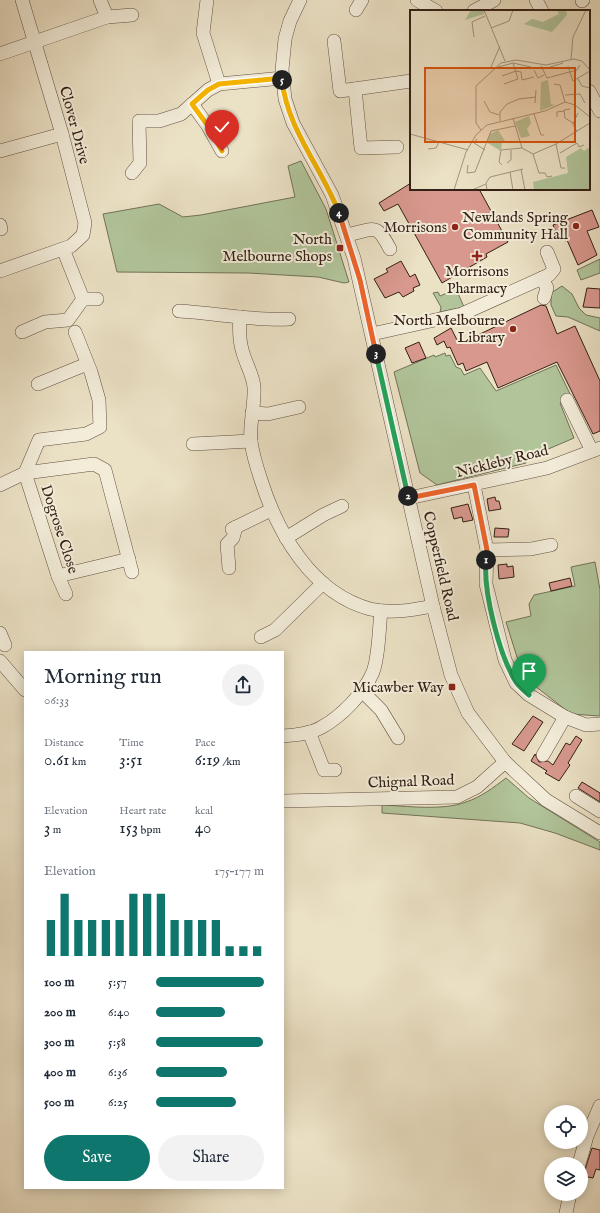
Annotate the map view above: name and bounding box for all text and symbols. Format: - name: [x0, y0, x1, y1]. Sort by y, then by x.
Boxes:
- inset map: [410, 10, 590, 190]
- pin: 5: [272, 70, 292, 90]
- text: 5: [280, 73, 284, 87]
- street label: Clover Drive: [55, 84, 94, 166]
- pin: [205, 110, 239, 151]
- icon: check: [211, 116, 233, 138]
- pin: 4: [329, 203, 349, 223]
- text: 4: [336, 206, 342, 220]
- place label: Newlands Spring Community Hall: [462, 208, 569, 244]
- place label: Morrisons: [383, 218, 447, 237]
- marker: Newlands Spring Community Hall: [571, 221, 581, 231]
- marker: Morrisons: [450, 222, 460, 232]
- place label: North Melbourne Shops: [222, 230, 332, 266]
- marker: North Melbourne Shops: [335, 243, 345, 253]
- marker: Morrisons Pharmacy: [472, 251, 482, 261]
- place label: Morrisons Pharmacy: [445, 262, 509, 298]
- place label: North Melbourne Library: [393, 311, 506, 347]
- marker: North Melbourne Library: [508, 324, 518, 334]
- pin: 3: [366, 344, 386, 364]
- text: 3: [374, 347, 378, 361]
- street label: Nickleby Road: [454, 441, 551, 482]
- street label: Dogrose Close: [36, 482, 83, 576]
- pin: 2: [398, 486, 418, 506]
- text: 2: [405, 489, 411, 503]
- street label: Copperfield Road: [419, 509, 463, 624]
- pin: 1: [476, 550, 496, 570]
- text: 1: [484, 553, 488, 567]
- pin: [512, 654, 546, 695]
- icon: arrive: [518, 660, 540, 682]
- text: Morning run: [44, 663, 162, 691]
- button: share: [222, 664, 264, 706]
- place label: Micawber Way: [353, 678, 445, 697]
- marker: Micawber Way: [447, 682, 457, 692]
- text: 06:33: [44, 692, 69, 709]
- text: Distance: [44, 736, 84, 750]
- text: Time: [119, 736, 144, 750]
- text: Pace: [195, 736, 215, 750]
- text: 0.61: [44, 750, 69, 771]
- text: 3:51: [119, 750, 143, 771]
- text: 6:19: [195, 750, 220, 771]
- text: km: [69, 755, 86, 769]
- text: /km: [220, 755, 241, 769]
- street label: Chignal Road: [367, 770, 456, 793]
- text: Elevation: [44, 804, 88, 818]
- text: Heart rate: [119, 804, 166, 818]
- text: kcal: [195, 804, 213, 818]
- text: 3: [44, 818, 50, 839]
- text: 153: [119, 818, 138, 839]
- text: 40: [195, 818, 211, 839]
- text: m: [50, 823, 61, 837]
- text: bpm: [138, 823, 161, 837]
- text: Elevation: [44, 863, 96, 880]
- text: 175–177 m: [214, 863, 264, 880]
- text: 100 m: [44, 974, 74, 991]
- text: 5:57: [108, 974, 127, 991]
- text: 200 m: [44, 1004, 76, 1021]
- text: 6:40: [108, 1004, 130, 1021]
- text: 300 m: [44, 1034, 75, 1051]
- text: 5:58: [108, 1034, 126, 1051]
- text: 400 m: [44, 1064, 76, 1081]
- text: 6:36: [108, 1064, 127, 1081]
- text: 500 m: [44, 1094, 74, 1111]
- text: 6:25: [108, 1094, 128, 1111]
- map controls: [544, 1105, 588, 1201]
- button: locate: [544, 1105, 588, 1149]
- button: Save: [44, 1135, 150, 1181]
- button: Share: [158, 1135, 264, 1181]
- button: layers: [544, 1157, 588, 1201]

